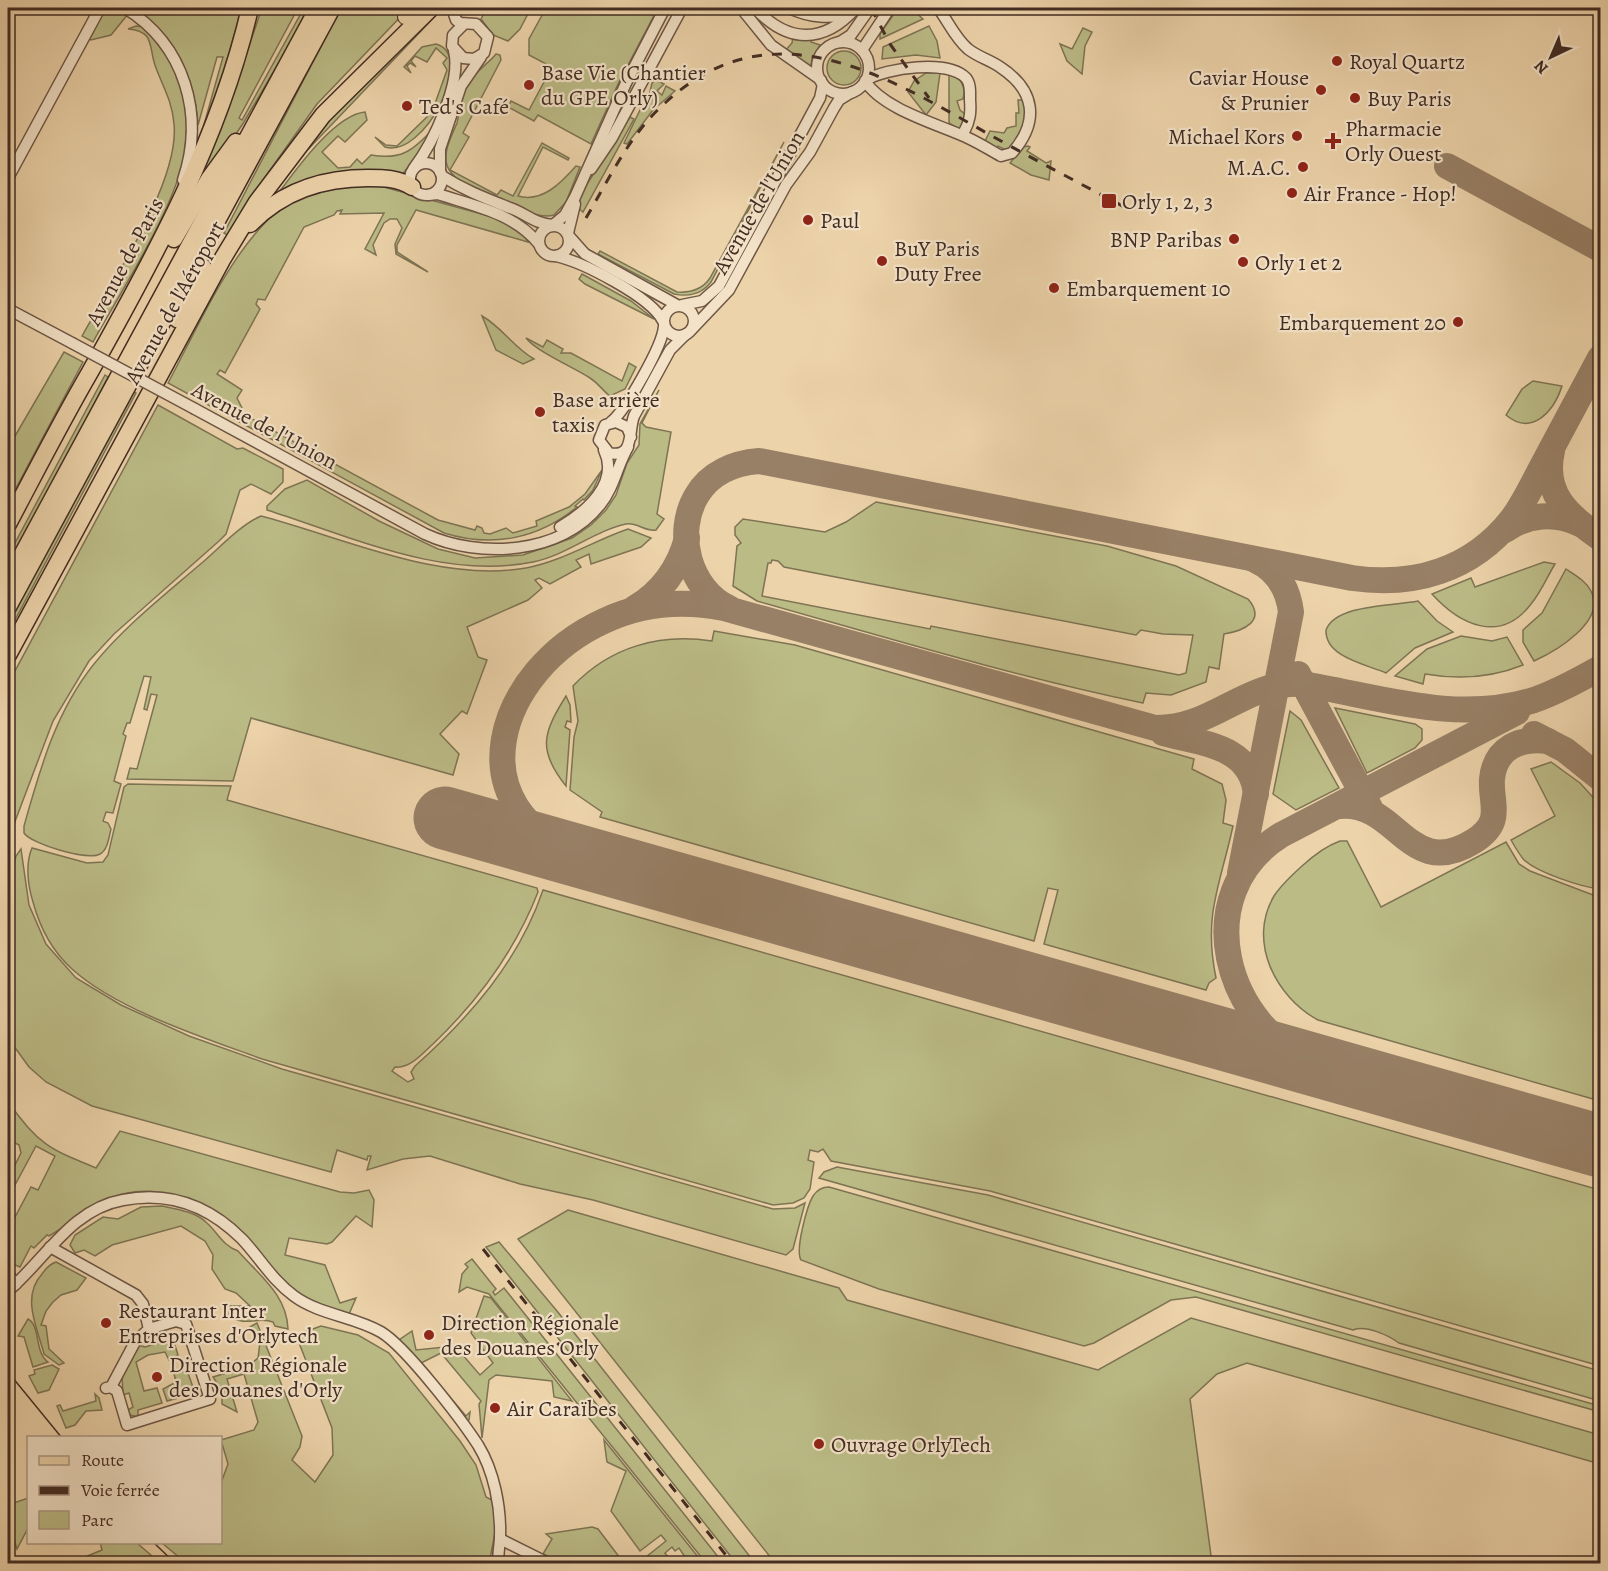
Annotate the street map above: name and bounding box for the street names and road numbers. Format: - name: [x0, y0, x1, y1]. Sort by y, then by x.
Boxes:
- street label: Avenue de l'Union: [705, 125, 812, 281]
- street label: Avenue de Paris: [78, 192, 171, 332]
- street label: Avenue de l'Aéroport: [117, 215, 232, 391]
- street label: Avenue de l'Union: [186, 374, 343, 477]

